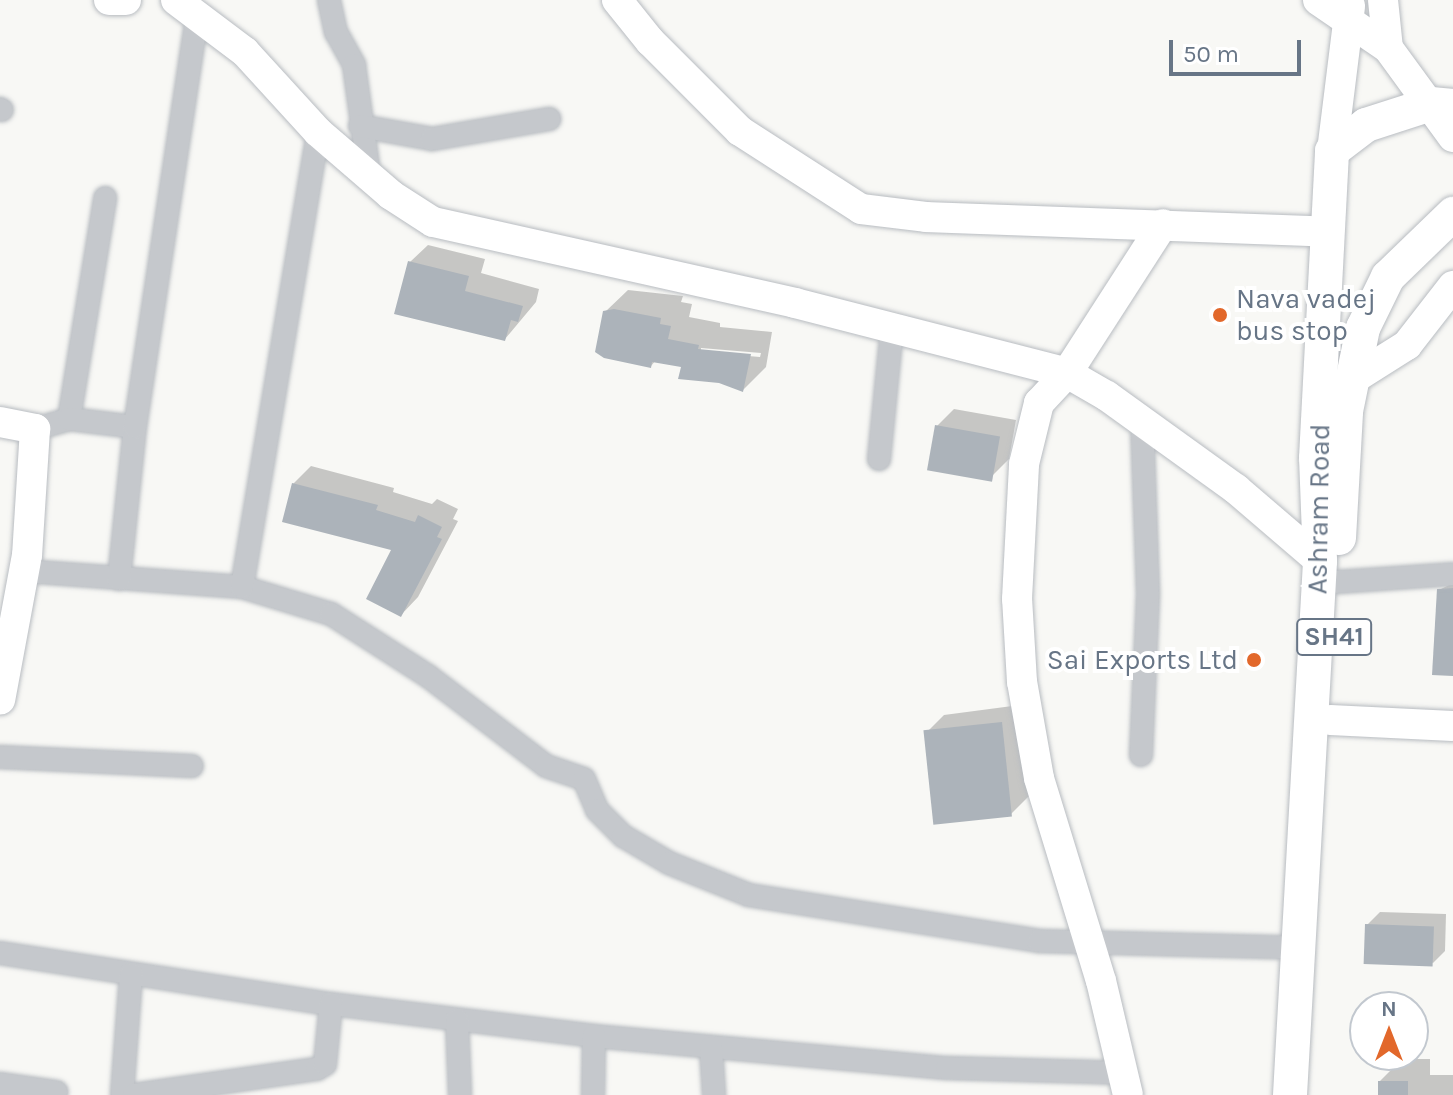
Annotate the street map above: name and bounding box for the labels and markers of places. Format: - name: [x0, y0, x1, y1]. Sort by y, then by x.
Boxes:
- place label: Nava vadej bus stop: [1236, 282, 1376, 348]
- marker: Nava vadej bus stop: [1211, 306, 1229, 324]
- place label: Sai Exports Ltd: [1047, 643, 1238, 677]
- marker: Sai Exports Ltd: [1245, 651, 1263, 669]

